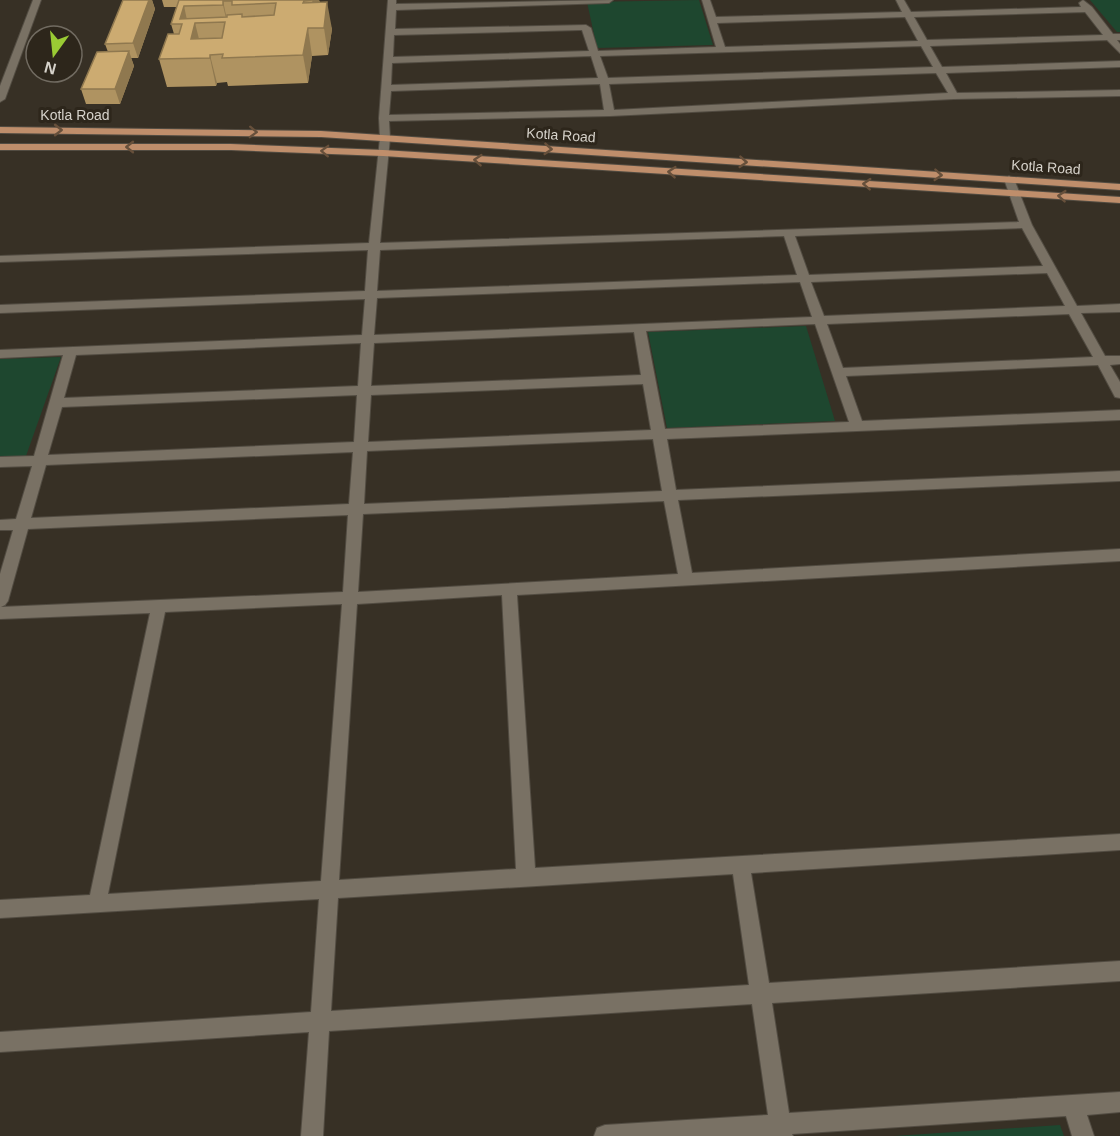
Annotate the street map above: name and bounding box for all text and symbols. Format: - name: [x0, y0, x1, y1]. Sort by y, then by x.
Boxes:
- north arrow: [24, 24, 84, 84]
- text: N: [42, 58, 58, 78]
- street label: Kotla Road: [40, 107, 110, 123]
- one-way arrow: [54, 124, 63, 136]
- one-way arrow: [249, 125, 258, 138]
- street label: Kotla Road: [526, 125, 596, 145]
- one-way arrow: [126, 141, 135, 153]
- one-way arrow: [544, 142, 553, 155]
- one-way arrow: [320, 145, 329, 158]
- one-way arrow: [473, 153, 482, 166]
- one-way arrow: [738, 155, 748, 168]
- street label: Kotla Road: [1011, 157, 1081, 177]
- one-way arrow: [668, 166, 677, 179]
- one-way arrow: [933, 168, 942, 181]
- one-way arrow: [862, 178, 872, 191]
- one-way arrow: [1057, 190, 1066, 203]

